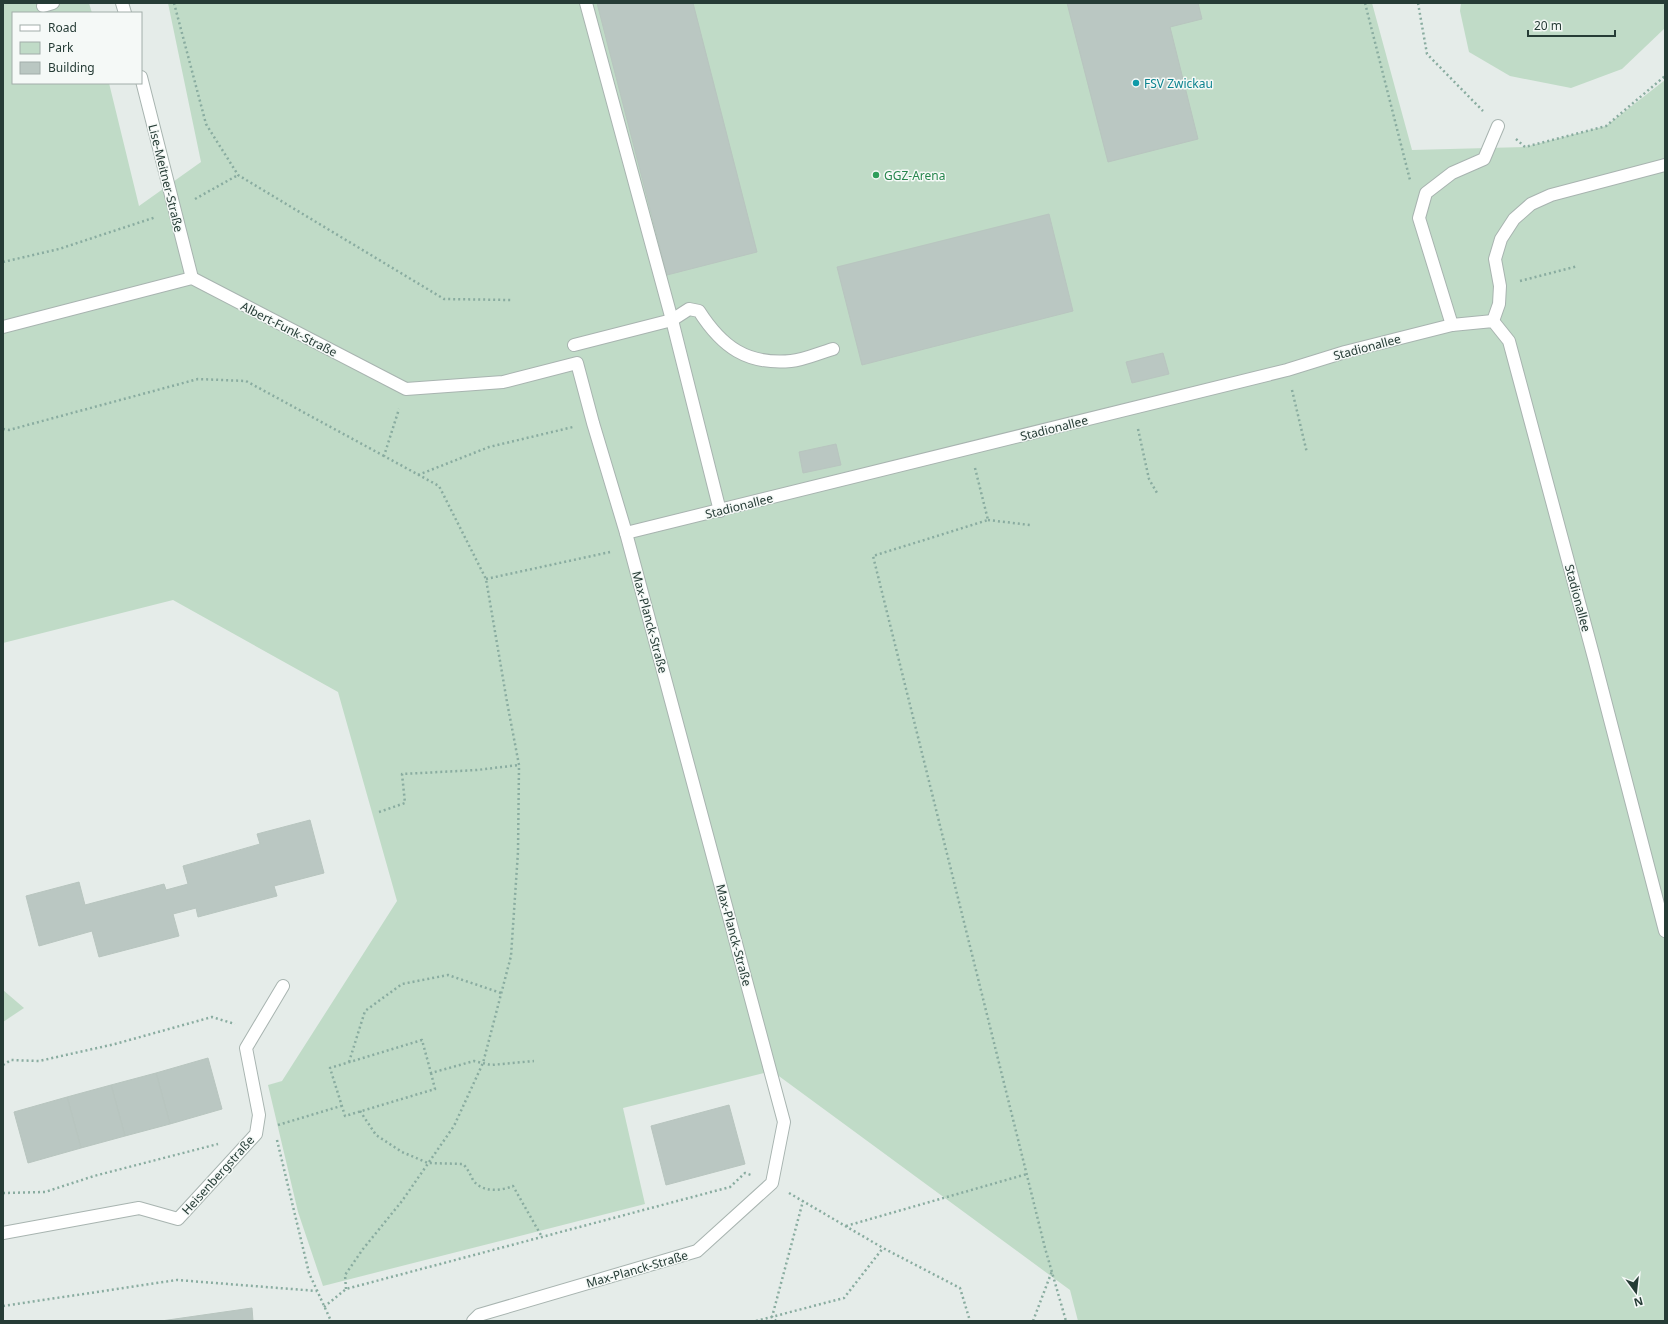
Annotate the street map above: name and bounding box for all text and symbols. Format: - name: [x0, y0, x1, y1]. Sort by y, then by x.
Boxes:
- legend: [12, 12, 142, 84]
- scale bar: [1528, 12, 1615, 38]
- text: 20 m: [1534, 17, 1562, 34]
- text: Road: [48, 19, 77, 36]
- text: Park: [48, 39, 74, 56]
- text: Building: [48, 59, 95, 76]
- place label: FSV Zwickau: [1144, 75, 1213, 92]
- marker: FSV Zwickau: [1131, 78, 1141, 88]
- street label: Lise-Meitner-Straße: [144, 122, 188, 234]
- place label: GGZ-Arena: [884, 167, 946, 184]
- marker: GGZ-Arena: [871, 170, 881, 180]
- street label: Albert-Funk-Straße: [238, 297, 340, 361]
- street label: Stadionallee: [1331, 330, 1403, 364]
- street label: Stadionallee: [1018, 411, 1090, 445]
- street label: Stadionallee: [703, 489, 775, 523]
- street label: Stadionallee: [1561, 562, 1595, 634]
- street label: Max-Planck-Straße: [628, 569, 672, 675]
- street label: Max-Planck-Straße: [712, 882, 756, 988]
- street label: Heisenbergstraße: [178, 1132, 258, 1218]
- street label: Max-Planck-Straße: [584, 1246, 690, 1292]
- north arrow: [1616, 1272, 1656, 1312]
- text: N: [1632, 1294, 1645, 1311]

